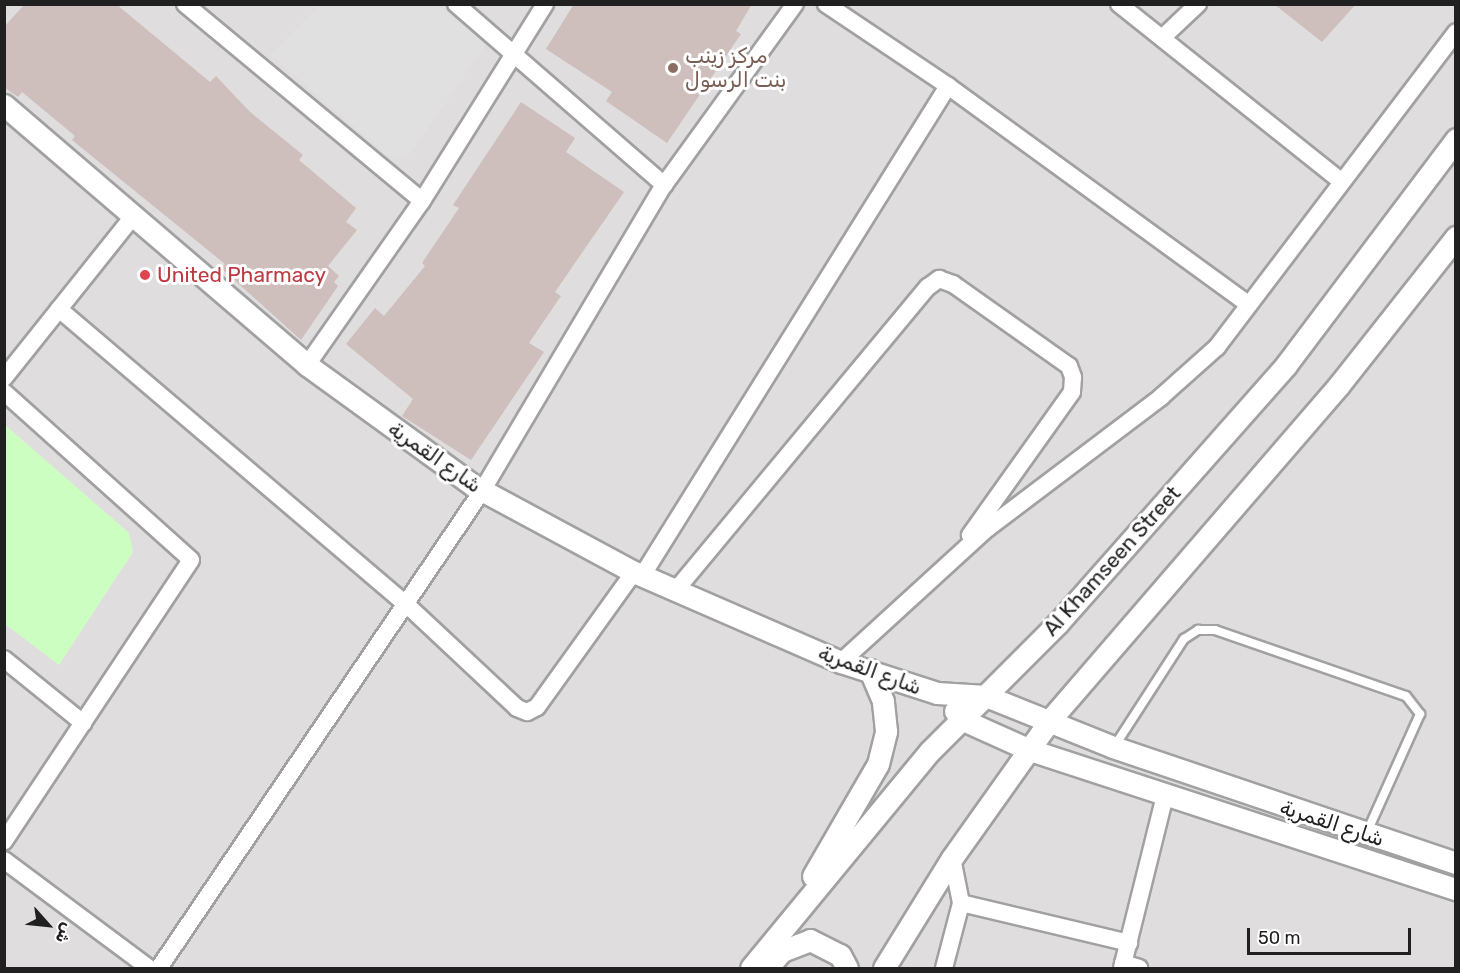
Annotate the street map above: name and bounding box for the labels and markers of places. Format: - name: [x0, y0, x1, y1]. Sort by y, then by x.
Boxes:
- place label: مركز زينب بنت الرسول: [685, 43, 786, 93]
- marker: مركز زينب بنت الرسول: [666, 61, 680, 75]
- place label: United Pharmacy: [157, 262, 326, 288]
- marker: United Pharmacy: [138, 268, 152, 282]

